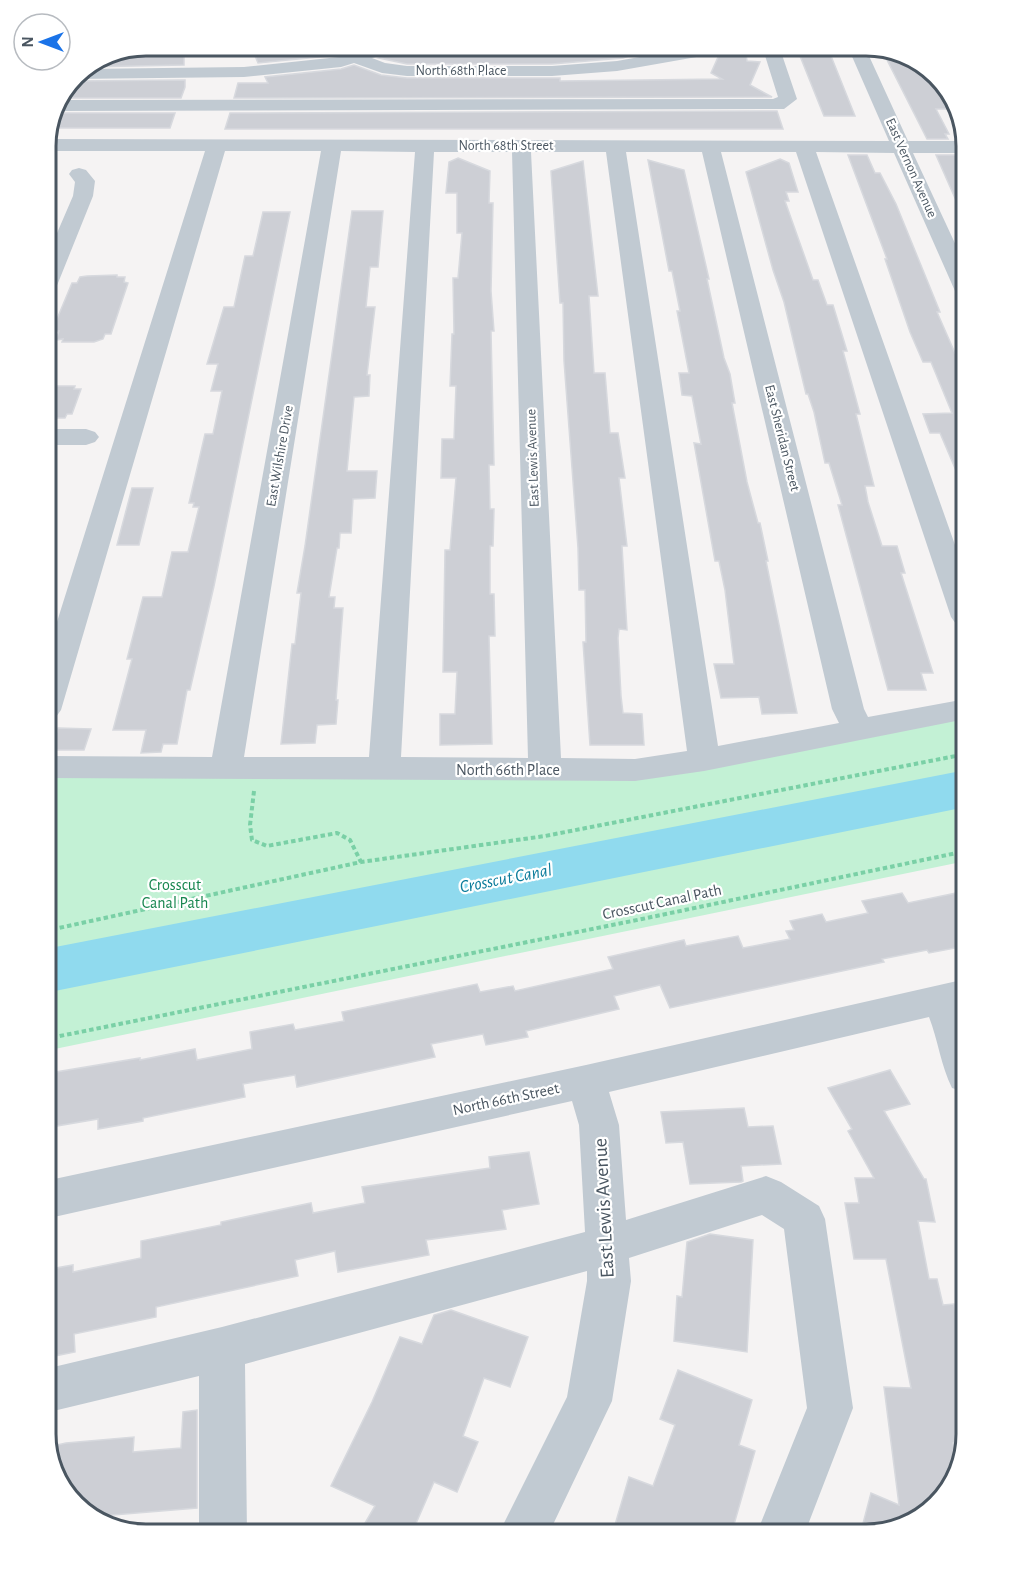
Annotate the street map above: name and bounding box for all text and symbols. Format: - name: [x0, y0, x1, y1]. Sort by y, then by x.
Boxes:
- north arrow: [12, 12, 72, 72]
- text: N: [20, 36, 36, 48]
- street label: North 68th Place: [416, 64, 506, 78]
- street label: East Vernon Avenue: [883, 116, 939, 220]
- street label: North 68th Street: [459, 139, 554, 153]
- street label: East Sheridan Street: [762, 383, 802, 493]
- street label: East Wilshire Drive: [264, 404, 296, 508]
- street label: East Lewis Avenue: [524, 409, 542, 507]
- street label: North 66th Place: [456, 762, 560, 778]
- water label: Crosscut Canal: [458, 861, 554, 897]
- park label: Crosscut Canal Path: [142, 877, 208, 911]
- street label: Crosscut Canal Path: [601, 882, 723, 922]
- street label: North 66th Street: [451, 1080, 561, 1118]
- street label: East Lewis Avenue: [590, 1138, 618, 1278]

